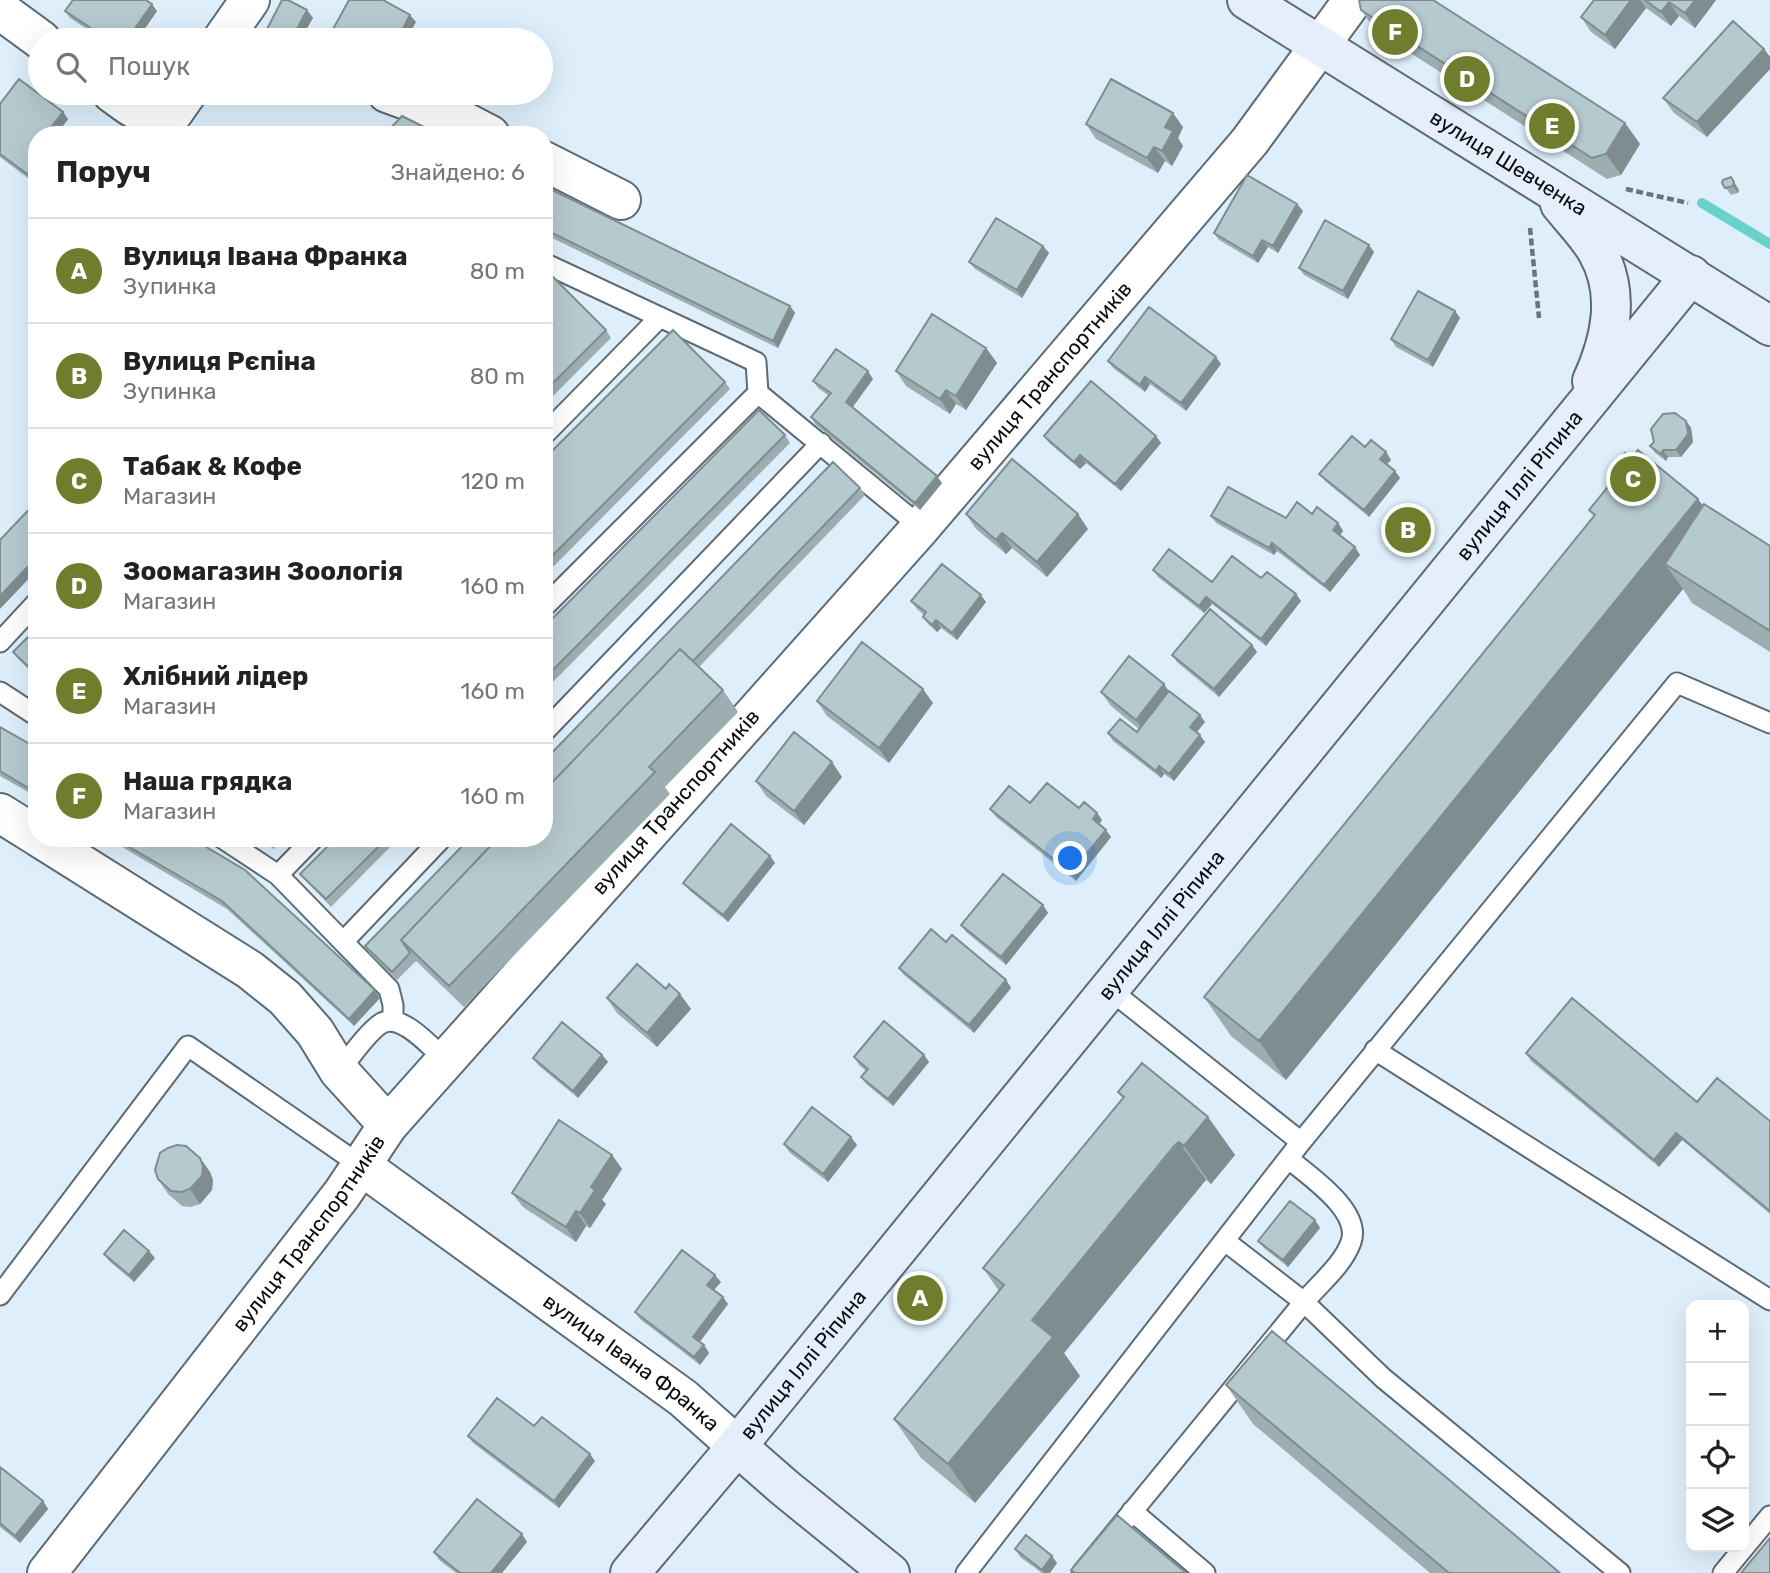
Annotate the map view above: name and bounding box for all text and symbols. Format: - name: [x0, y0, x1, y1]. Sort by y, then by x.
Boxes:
- pin: F: [1372, 6, 1418, 58]
- search box: [28, 28, 553, 105]
- icon: search: [52, 48, 90, 86]
- text: Пошук: [108, 51, 190, 82]
- pin: D: [1444, 53, 1490, 105]
- pin: E: [1529, 100, 1575, 152]
- street label: вулиця Шевченка: [1426, 104, 1592, 221]
- text: Поруч: [56, 154, 151, 190]
- text: Знайдено: 6: [391, 158, 525, 186]
- text: Вулиця Івана Франка: [123, 241, 408, 272]
- text: A: [71, 257, 87, 285]
- text: 80 m: [470, 257, 525, 285]
- text: Зупинка: [123, 272, 217, 300]
- street label: вулиця Транспортників: [962, 276, 1137, 475]
- text: Вулиця Рєпіна: [123, 346, 316, 377]
- text: B: [71, 362, 87, 390]
- text: 80 m: [470, 362, 525, 390]
- text: Зупинка: [123, 377, 217, 405]
- street label: вулиця Іллі Ріпина: [1451, 405, 1588, 565]
- text: Табак & Кофе: [123, 451, 302, 482]
- pin: C: [1610, 453, 1656, 505]
- text: C: [71, 467, 87, 495]
- text: 120 m: [461, 467, 525, 495]
- text: Магазин: [123, 482, 216, 510]
- pin: B: [1385, 504, 1431, 556]
- text: Зоомагазин Зоологія: [123, 556, 403, 587]
- text: D: [71, 572, 87, 600]
- text: 160 m: [461, 572, 525, 600]
- text: Магазин: [123, 587, 216, 615]
- text: Хлібний лідер: [123, 661, 308, 692]
- text: E: [72, 677, 86, 705]
- text: 160 m: [461, 677, 525, 705]
- text: Магазин: [123, 692, 216, 720]
- street label: вулиця Транспортників: [587, 704, 765, 899]
- text: Наша грядка: [123, 766, 292, 797]
- text: F: [72, 782, 86, 810]
- text: 160 m: [461, 782, 525, 810]
- text: Магазин: [123, 797, 216, 825]
- your location: [1053, 841, 1087, 875]
- street label: вулиця Іллі Ріпина: [1093, 845, 1229, 1005]
- street label: вулиця Транспортників: [227, 1130, 390, 1336]
- pin: A: [897, 1272, 943, 1324]
- street label: вулиця Іллі Ріпина: [735, 1284, 871, 1444]
- street label: вулиця Івана Франка: [539, 1288, 725, 1436]
- map controls: [1686, 1300, 1749, 1552]
- button: +: [1686, 1300, 1749, 1363]
- button: −: [1686, 1363, 1749, 1426]
- button: locate: [1686, 1426, 1749, 1489]
- button: layers: [1686, 1489, 1749, 1552]

